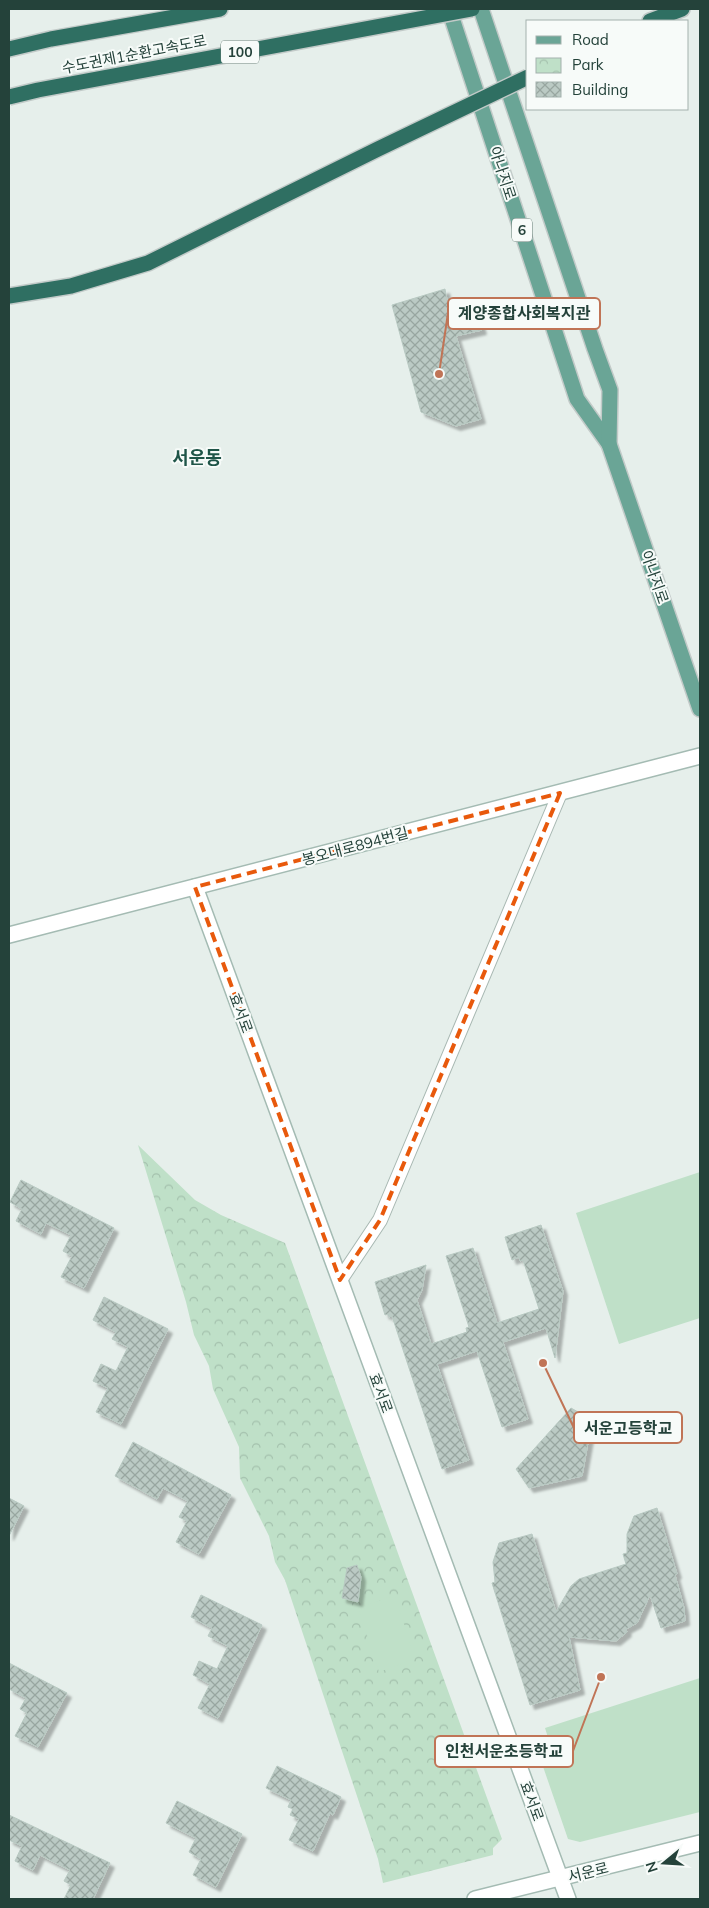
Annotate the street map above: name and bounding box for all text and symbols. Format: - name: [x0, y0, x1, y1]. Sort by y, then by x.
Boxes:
- legend: [526, 20, 689, 110]
- text: Road: [572, 30, 609, 49]
- street label: 수도권제1순환고속도로: [60, 31, 208, 77]
- road number: 100: [221, 41, 259, 64]
- text: Park: [572, 55, 604, 74]
- text: Building: [572, 80, 628, 99]
- street label: 아나지로: [485, 144, 521, 202]
- road number: 6: [512, 218, 532, 242]
- callout: 계양종합사회복지관: [448, 298, 600, 329]
- text: 계양종합사회복지관: [458, 303, 591, 323]
- district label: 서운동: [172, 446, 222, 469]
- street label: 아나지로: [637, 548, 673, 606]
- street label: 봉오대로894번길: [300, 823, 410, 869]
- street label: 효서로: [225, 990, 257, 1036]
- street label: 효서로: [365, 1370, 397, 1416]
- callout: 서운고등학교: [574, 1412, 682, 1443]
- text: 서운고등학교: [584, 1418, 672, 1438]
- callout: 인천서운초등학교: [435, 1736, 573, 1767]
- text: 인천서운초등학교: [445, 1741, 563, 1761]
- street label: 효서로: [516, 1778, 548, 1824]
- north arrow: [639, 1838, 689, 1888]
- street label: 서운로: [566, 1858, 610, 1886]
- text: N: [641, 1859, 662, 1875]

